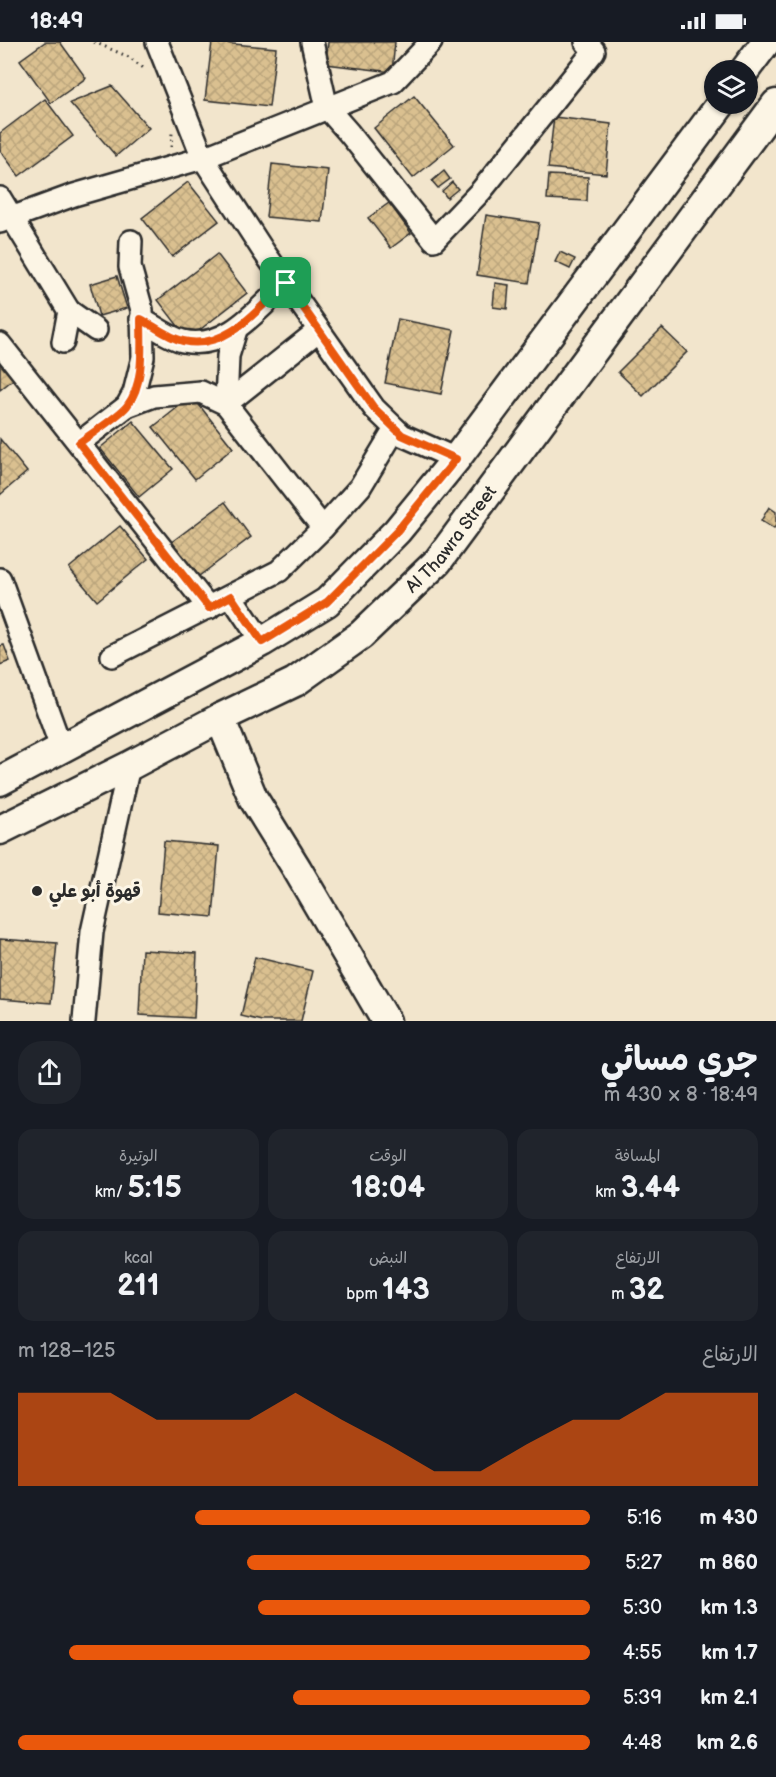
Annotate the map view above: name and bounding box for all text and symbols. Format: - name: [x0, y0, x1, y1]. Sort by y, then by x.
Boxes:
- text: 18:49: [30, 8, 84, 35]
- map controls: [704, 60, 758, 114]
- button: layers: [704, 60, 758, 114]
- pin: [260, 257, 311, 308]
- icon: arrive: [269, 266, 302, 299]
- street label: Al Thawra Street: [401, 481, 501, 597]
- place label: قهوة أبو علي: [49, 880, 141, 907]
- marker: قهوة أبو علي: [30, 884, 44, 898]
- text: جري مسائي: [601, 1040, 758, 1080]
- button: share: [18, 1041, 81, 1104]
- text: 18:49 · 8 × 430 m: [604, 1083, 758, 1107]
- text: الوتيرة: [119, 1147, 158, 1166]
- text: الوقت: [369, 1147, 407, 1166]
- text: المسافة: [615, 1147, 660, 1166]
- text: 5:15: [127, 1170, 182, 1206]
- text: 18:04: [351, 1170, 425, 1206]
- text: 3.44: [621, 1170, 680, 1206]
- text: /km: [95, 1183, 127, 1202]
- text: km: [595, 1183, 621, 1202]
- text: kcal: [124, 1249, 153, 1268]
- text: النبض: [369, 1249, 407, 1268]
- text: الارتفاع: [615, 1249, 660, 1268]
- text: 211: [117, 1268, 160, 1304]
- text: 143: [382, 1272, 430, 1308]
- text: 32: [629, 1272, 664, 1308]
- text: bpm: [346, 1285, 382, 1304]
- text: m: [611, 1285, 629, 1304]
- text: 125–128 m: [18, 1339, 115, 1363]
- text: الارتفاع: [702, 1343, 758, 1367]
- text: 5:16: [627, 1506, 662, 1530]
- text: 430 m: [700, 1506, 758, 1530]
- text: 5:27: [625, 1551, 662, 1575]
- text: 860 m: [699, 1551, 758, 1575]
- text: 5:30: [622, 1596, 662, 1620]
- text: 1.3 km: [701, 1596, 758, 1620]
- text: 4:55: [623, 1641, 662, 1665]
- text: 1.7 km: [701, 1641, 758, 1665]
- text: 5:39: [623, 1686, 662, 1710]
- text: 2.1 km: [700, 1686, 758, 1710]
- text: 4:48: [622, 1731, 662, 1755]
- text: 2.6 km: [697, 1731, 758, 1755]

